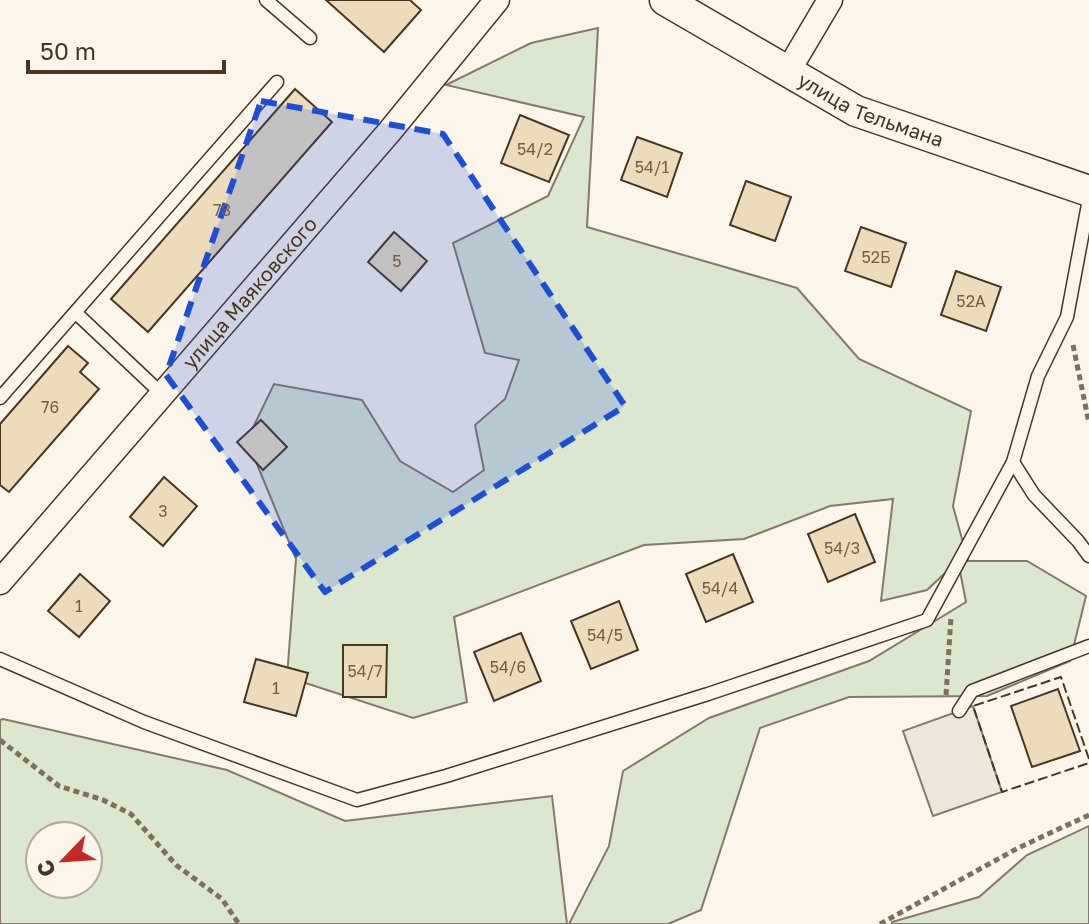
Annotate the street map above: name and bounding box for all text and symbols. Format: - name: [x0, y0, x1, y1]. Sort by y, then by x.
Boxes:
- scale bar: [28, 24, 224, 74]
- text: 50 m: [40, 36, 96, 65]
- street label: улица Тельмана: [794, 67, 947, 151]
- house number: 54/2: [517, 139, 553, 159]
- house number: 54/1: [635, 157, 669, 177]
- house number: 78: [213, 200, 231, 220]
- street label: улица Маяковского: [177, 212, 321, 373]
- house number: 52Б: [861, 247, 891, 267]
- house number: 5: [392, 251, 402, 271]
- house number: 52А: [956, 291, 986, 311]
- house number: 76: [41, 397, 59, 417]
- house number: 3: [158, 501, 168, 521]
- house number: 54/3: [824, 538, 860, 558]
- house number: 54/4: [702, 578, 738, 598]
- house number: 1: [75, 596, 83, 616]
- house number: 54/5: [587, 625, 623, 645]
- house number: 54/6: [490, 657, 526, 677]
- house number: 54/7: [347, 661, 383, 681]
- house number: 1: [272, 678, 280, 698]
- north arrow: [24, 820, 104, 900]
- text: С: [30, 856, 61, 881]

